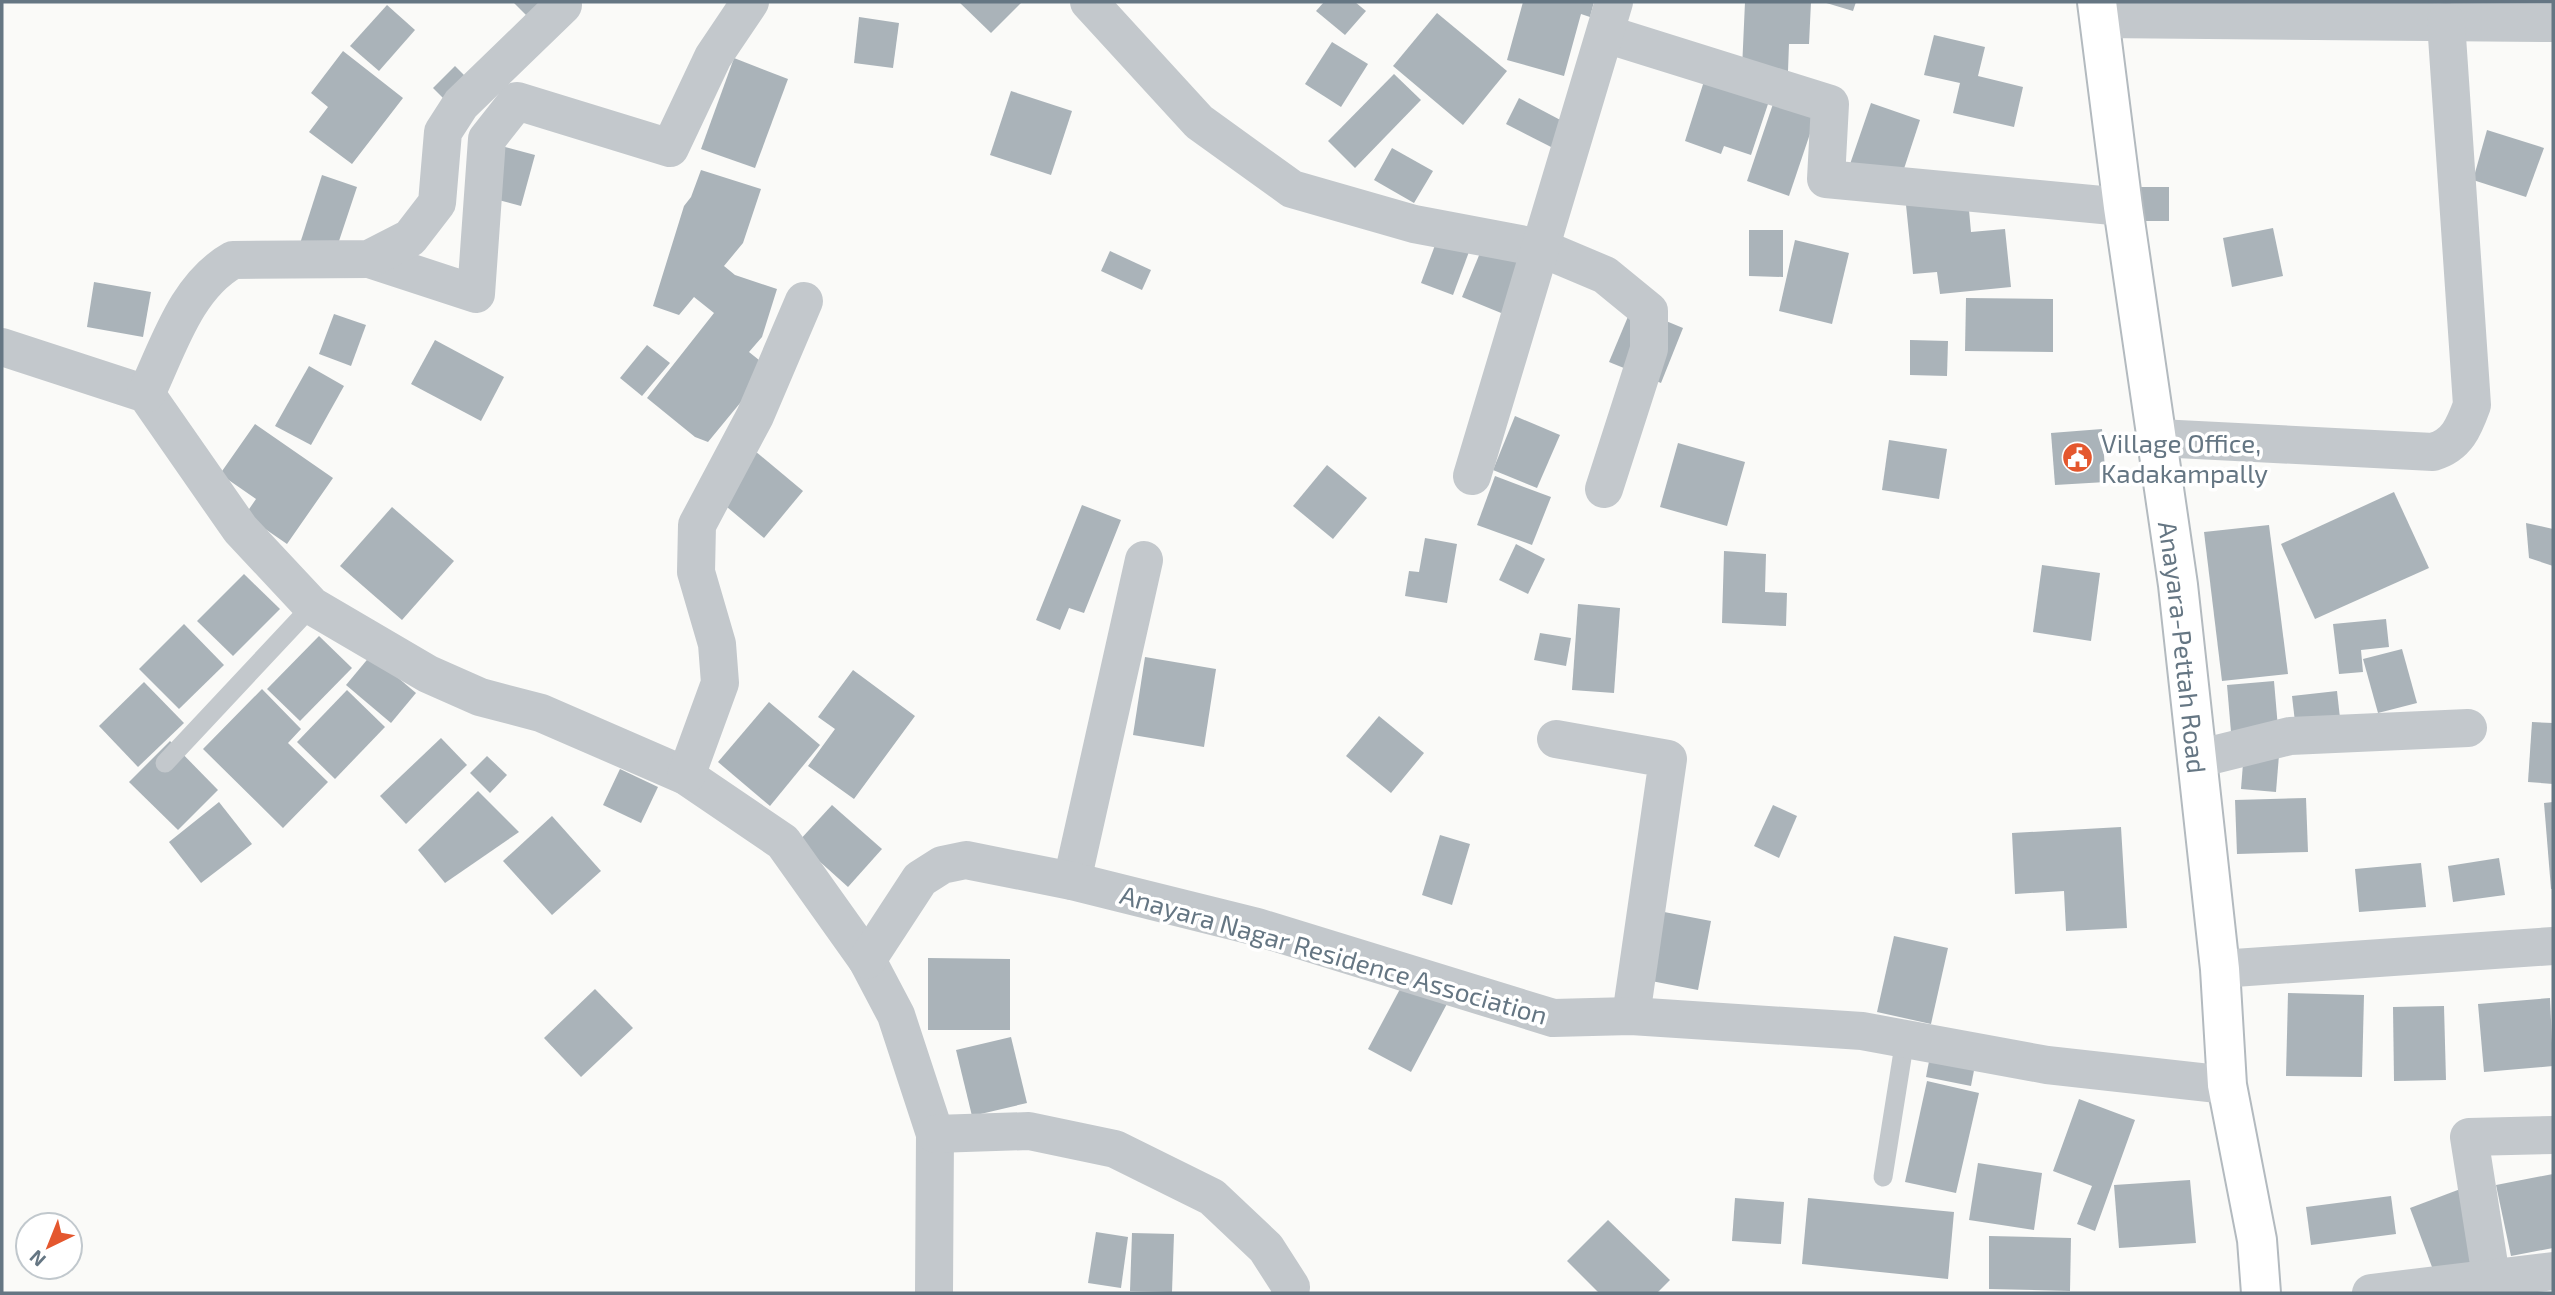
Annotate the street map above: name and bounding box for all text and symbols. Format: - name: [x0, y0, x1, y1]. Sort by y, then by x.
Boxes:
- place label: Village Office, Kadakampally: [2101, 427, 2268, 488]
- public building icon: Village Office, Kadakampally: [2061, 440, 2095, 474]
- street label: Anayara-Pettah Road: [2153, 519, 2214, 775]
- street label: Anayara Nagar Residence Association: [1117, 878, 1551, 1030]
- north arrow: [14, 1211, 84, 1281]
- text: N: [24, 1246, 50, 1272]

